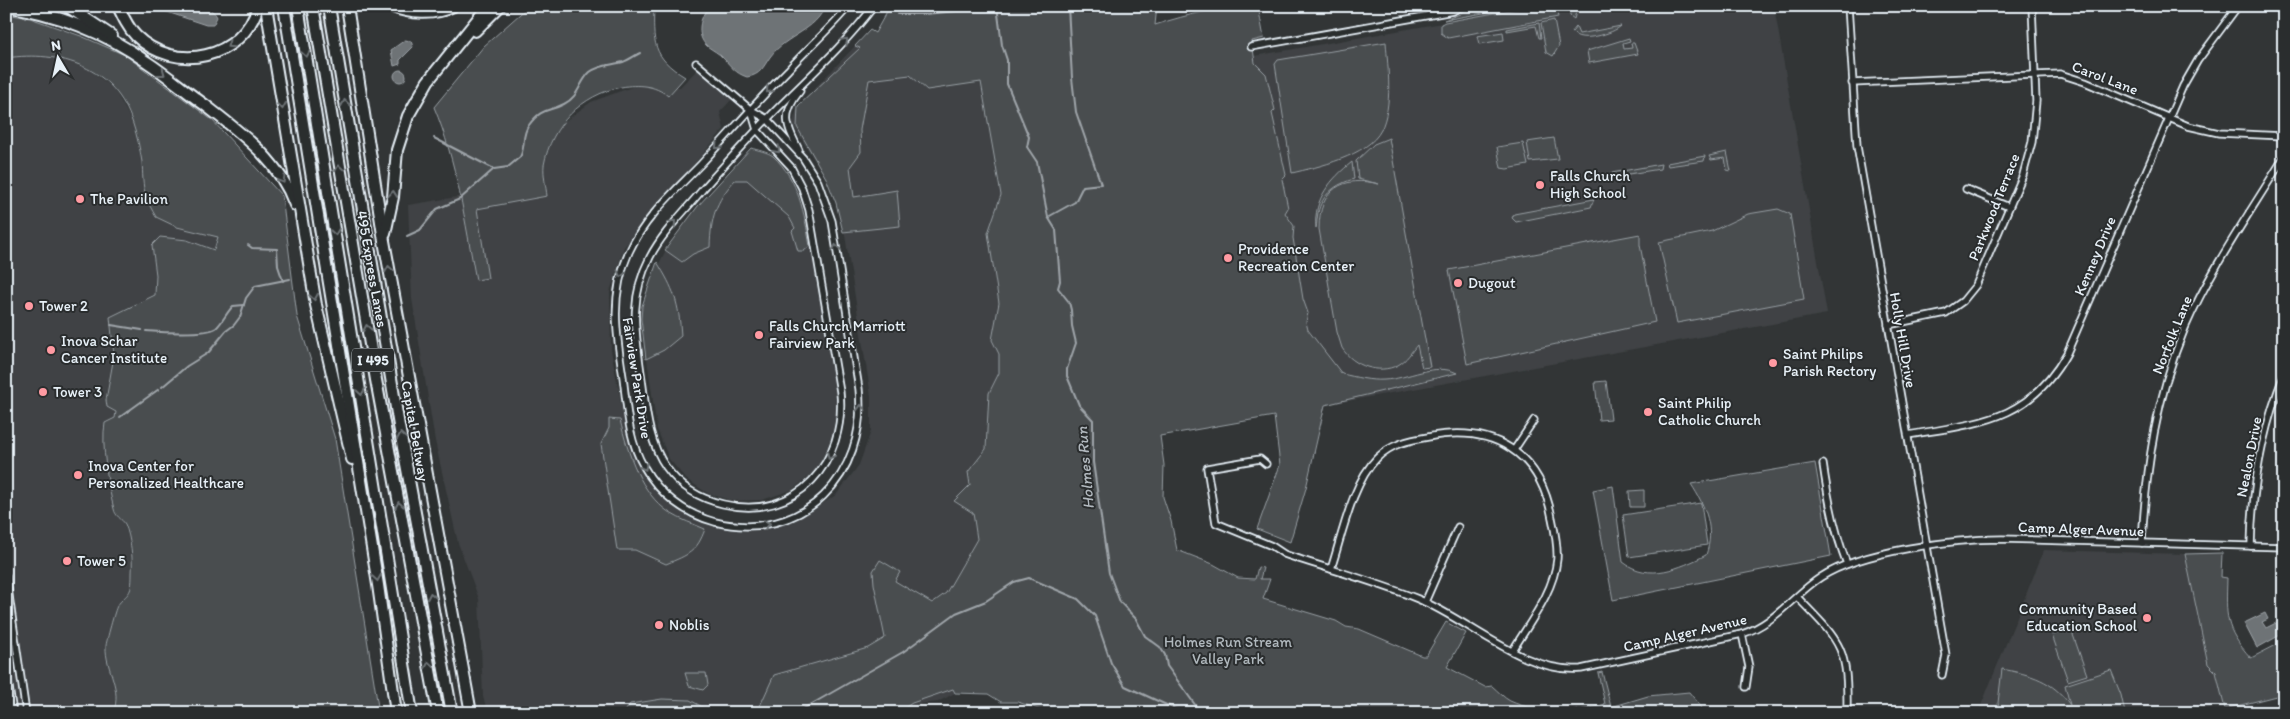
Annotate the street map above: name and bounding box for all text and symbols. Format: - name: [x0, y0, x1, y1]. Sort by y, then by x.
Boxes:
- north arrow: [32, 32, 82, 82]
- text: N: [50, 37, 62, 55]
- one-way arrow: [839, 38, 848, 47]
- one-way arrow: [226, 39, 236, 48]
- one-way arrow: [300, 51, 311, 59]
- street label: Carol Lane: [2069, 57, 2141, 99]
- one-way arrow: [156, 67, 166, 76]
- one-way arrow: [766, 84, 775, 93]
- one-way arrow: [340, 99, 351, 107]
- one-way arrow: [277, 102, 287, 111]
- one-way arrow: [715, 140, 724, 149]
- one-way arrow: [771, 144, 780, 153]
- street label: Parkwood Terrace: [1964, 151, 2024, 263]
- one-way arrow: [335, 163, 345, 172]
- place label: Falls Church High School: [1550, 167, 1630, 202]
- one-way arrow: [276, 175, 286, 184]
- marker: Falls Church High School: [1534, 179, 1546, 191]
- one-way arrow: [387, 189, 398, 197]
- place label: The Pavilion: [90, 190, 168, 208]
- marker: The Pavilion: [74, 193, 86, 205]
- street label: 495 Express Lanes: [353, 209, 391, 329]
- street label: Kenney Drive: [2070, 214, 2120, 298]
- one-way arrow: [668, 220, 677, 229]
- one-way arrow: [329, 228, 340, 236]
- place label: Providence Recreation Center: [1238, 240, 1354, 275]
- one-way arrow: [832, 243, 842, 252]
- marker: Providence Recreation Center: [1222, 252, 1234, 264]
- one-way arrow: [384, 265, 394, 274]
- one-way arrow: [616, 269, 626, 278]
- place label: Dugout: [1468, 274, 1516, 292]
- marker: Dugout: [1452, 277, 1464, 289]
- street label: Holly Hill Drive: [1886, 291, 1920, 389]
- one-way arrow: [309, 292, 319, 301]
- street label: Norfolk Lane: [2148, 293, 2196, 377]
- place label: Tower 2: [39, 297, 88, 315]
- marker: Tower 2: [23, 300, 35, 312]
- street label: Fairview Park Drive: [619, 316, 655, 440]
- place label: Falls Church Marriott Fairview Park: [769, 317, 906, 352]
- one-way arrow: [363, 324, 373, 332]
- marker: Falls Church Marriott Fairview Park: [753, 329, 765, 341]
- place label: Inova Schar Cancer Institute: [61, 332, 167, 367]
- marker: Inova Schar Cancer Institute: [45, 344, 57, 356]
- place label: Saint Philips Parish Rectory: [1783, 345, 1876, 380]
- road number: I 495: [352, 348, 394, 372]
- marker: Saint Philips Parish Rectory: [1767, 357, 1779, 369]
- street label: Capital Beltway: [397, 379, 433, 483]
- place label: Tower 3: [53, 383, 102, 401]
- marker: Tower 3: [37, 386, 49, 398]
- one-way arrow: [355, 388, 365, 397]
- place label: Saint Philip Catholic Church: [1658, 394, 1761, 429]
- one-way arrow: [855, 404, 866, 412]
- marker: Saint Philip Catholic Church: [1642, 406, 1654, 418]
- street label: Nealon Drive: [2232, 415, 2266, 499]
- water label: Holmes Run: [1072, 426, 1098, 510]
- one-way arrow: [396, 432, 406, 441]
- one-way arrow: [826, 451, 836, 460]
- place label: Inova Center for Personalized Healthcare: [88, 457, 244, 492]
- one-way arrow: [638, 462, 648, 471]
- marker: Inova Center for Personalized Healthcare: [72, 469, 84, 481]
- one-way arrow: [395, 501, 405, 509]
- street label: Camp Alger Avenue: [2018, 518, 2144, 540]
- one-way arrow: [762, 519, 771, 530]
- place label: Tower 5: [77, 552, 126, 570]
- marker: Tower 5: [61, 555, 73, 567]
- one-way arrow: [371, 574, 381, 583]
- one-way arrow: [426, 591, 437, 600]
- place label: Community Based Education School: [2019, 600, 2138, 635]
- street label: Camp Alger Avenue: [1621, 610, 1749, 656]
- marker: Community Based Education School: [2141, 612, 2153, 624]
- place label: Noblis: [669, 616, 710, 634]
- marker: Noblis: [653, 619, 665, 631]
- park label: Holmes Run Stream Valley Park: [1164, 633, 1292, 668]
- one-way arrow: [424, 660, 434, 669]

